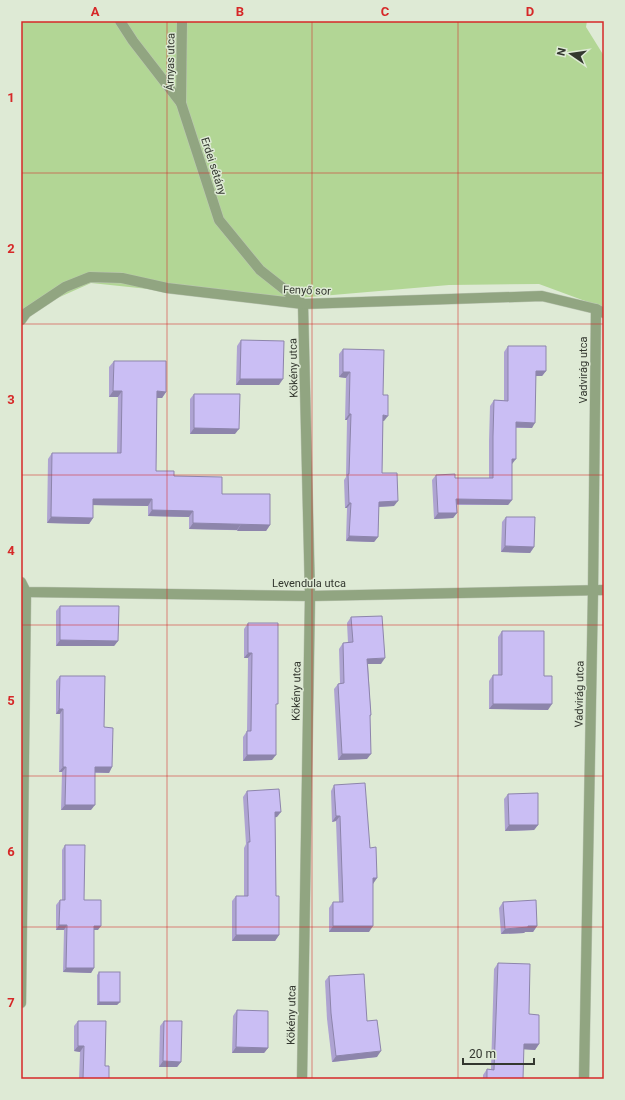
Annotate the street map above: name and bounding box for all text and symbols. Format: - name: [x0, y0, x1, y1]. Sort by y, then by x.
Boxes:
- text: A: [91, 4, 100, 19]
- text: B: [236, 4, 244, 19]
- text: C: [381, 4, 390, 19]
- text: D: [526, 4, 534, 19]
- street label: Árnyas utca: [163, 33, 178, 91]
- north arrow: [551, 34, 591, 74]
- text: N: [555, 46, 569, 57]
- text: 1: [7, 90, 15, 105]
- street label: Erdei sétány: [198, 136, 229, 197]
- text: 2: [7, 241, 15, 256]
- street label: Fenyő sor: [283, 283, 331, 298]
- street label: Vadvirág utca: [577, 337, 590, 403]
- street label: Kökény utca: [286, 338, 301, 398]
- text: 3: [7, 392, 15, 407]
- text: 4: [7, 543, 15, 558]
- street label: Levendula utca: [272, 577, 346, 590]
- street label: Kökény utca: [289, 661, 304, 721]
- street label: Vadvirág utca: [572, 661, 587, 727]
- text: 5: [7, 693, 15, 708]
- text: 6: [7, 844, 15, 859]
- street label: Kökény utca: [284, 985, 299, 1045]
- text: 7: [7, 995, 15, 1010]
- scale bar: [463, 1040, 534, 1066]
- text: 20 m: [469, 1047, 496, 1061]

